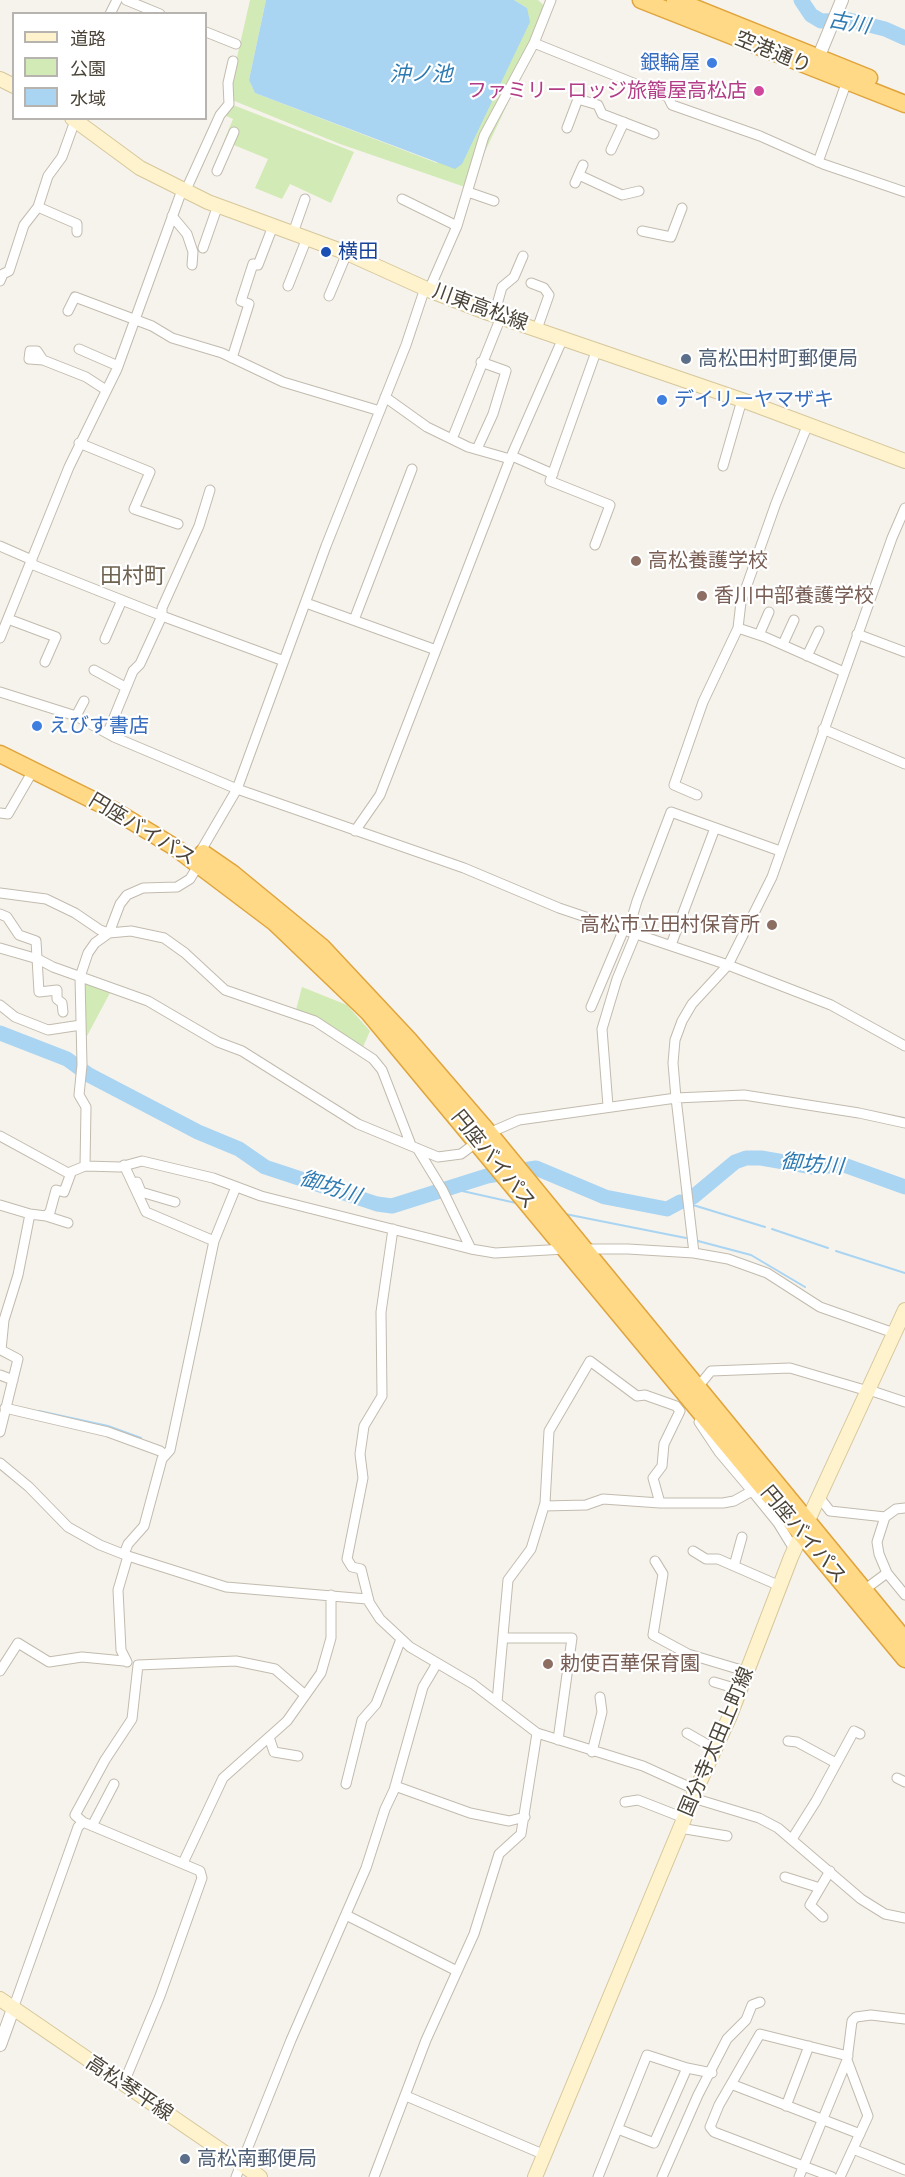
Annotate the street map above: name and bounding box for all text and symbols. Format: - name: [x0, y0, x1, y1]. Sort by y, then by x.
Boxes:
- water label: 古川: [826, 8, 872, 40]
- legend: [12, 12, 207, 120]
- street label: 空港通り: [731, 27, 815, 79]
- text: 道路: [70, 29, 106, 49]
- place label: 銀輪屋: [640, 51, 700, 75]
- marker: 銀輪屋: [705, 56, 719, 70]
- text: 公園: [70, 59, 106, 79]
- water label: 沖ノ池: [390, 62, 452, 88]
- place label: ファミリーロッジ旅籠屋高松店: [467, 79, 747, 103]
- marker: ファミリーロッジ旅籠屋高松店: [752, 84, 766, 98]
- text: 水域: [70, 89, 106, 109]
- place label: 横田: [338, 240, 378, 264]
- marker: 横田: [319, 245, 333, 259]
- street label: 川東高松線: [429, 280, 531, 336]
- place label: 高松田村町郵便局: [698, 347, 858, 371]
- marker: 高松田村町郵便局: [679, 352, 693, 366]
- place label: デイリーヤマザキ: [674, 388, 834, 412]
- marker: デイリーヤマザキ: [655, 393, 669, 407]
- place label: 高松養護学校: [648, 549, 768, 573]
- marker: 高松養護学校: [629, 554, 643, 568]
- district label: 田村町: [100, 564, 166, 590]
- place label: 香川中部養護学校: [714, 584, 874, 608]
- marker: 香川中部養護学校: [695, 589, 709, 603]
- place label: えびす書店: [49, 714, 149, 738]
- marker: えびす書店: [30, 719, 44, 733]
- street label: 円座バイパス: [84, 789, 200, 871]
- place label: 高松市立田村保育所: [580, 913, 760, 937]
- marker: 高松市立田村保育所: [765, 918, 779, 932]
- street label: 円座バイパス: [446, 1106, 540, 1214]
- water label: 御坊川: [780, 1150, 844, 1180]
- water label: 御坊川: [296, 1166, 364, 1210]
- street label: 円座バイパス: [755, 1481, 851, 1589]
- place label: 勅使百華保育園: [560, 1652, 700, 1676]
- marker: 勅使百華保育園: [541, 1657, 555, 1671]
- street label: 国分寺太田上町線: [675, 1664, 759, 1820]
- street label: 高松琴平線: [81, 2051, 177, 2127]
- place label: 高松南郵便局: [197, 2147, 317, 2171]
- marker: 高松南郵便局: [178, 2152, 192, 2166]

